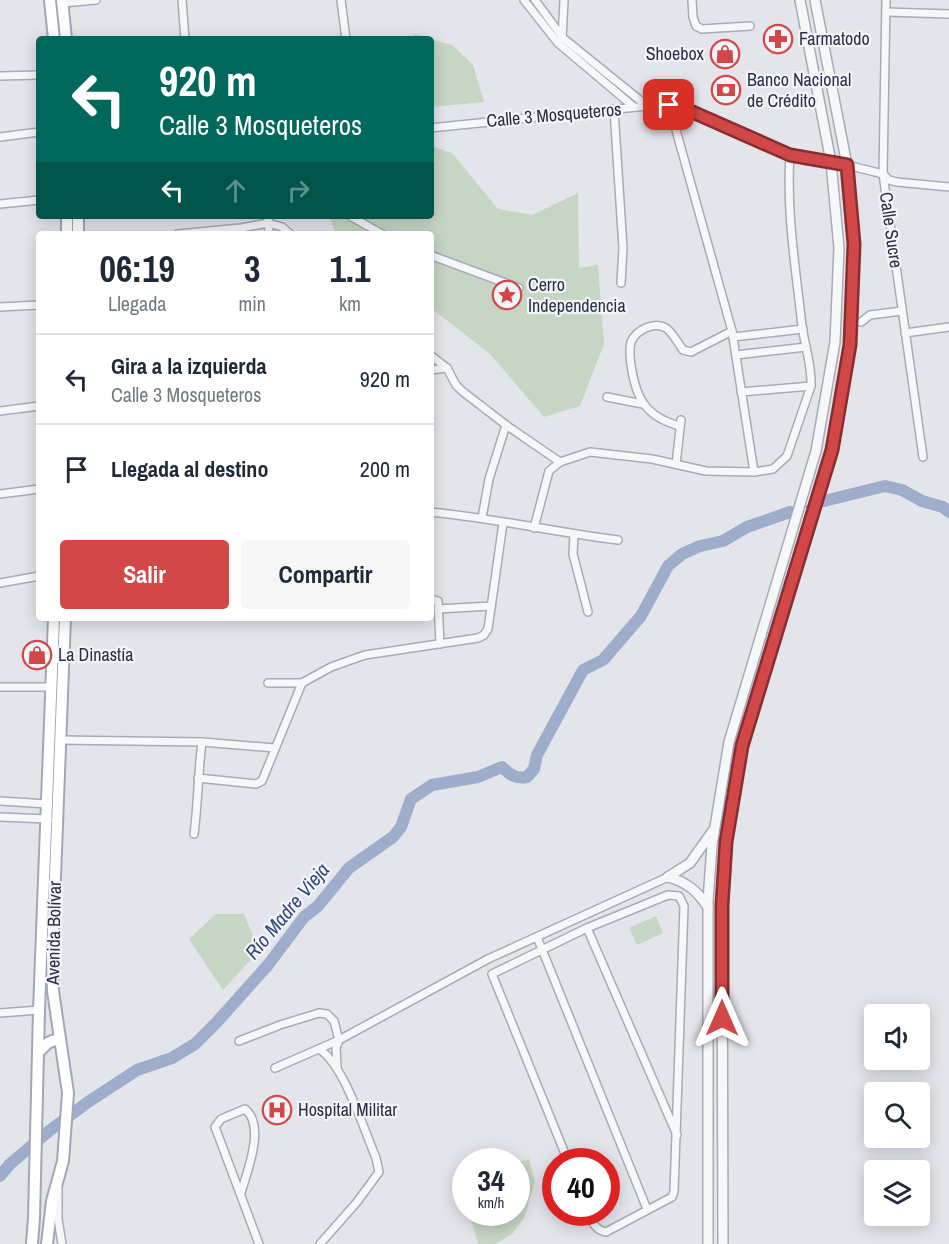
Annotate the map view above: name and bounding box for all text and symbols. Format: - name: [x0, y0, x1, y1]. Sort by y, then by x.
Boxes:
- pharmacy icon: Farmatodo: [762, 23, 794, 55]
- place label: Farmatodo: [799, 26, 870, 51]
- shop icon: Shoebox: [709, 38, 741, 70]
- place label: Shoebox: [646, 41, 705, 66]
- text: 920 m: [159, 53, 257, 109]
- icon: left: [60, 60, 138, 138]
- place label: Banco Nacional de Crédito: [747, 67, 851, 113]
- bank icon: Banco Nacional de Crédito: [710, 74, 742, 106]
- pin: [643, 79, 694, 130]
- icon: arrive: [652, 88, 685, 121]
- street label: Calle 3 Mosqueteros: [485, 96, 622, 133]
- text: Calle 3 Mosqueteros: [159, 107, 362, 143]
- icon: left: [156, 174, 189, 207]
- icon: ahead: [219, 174, 252, 207]
- icon: right: [282, 174, 315, 207]
- street label: Calle Sucre: [874, 190, 909, 269]
- text: 06:19: [100, 245, 175, 293]
- text: 3: [244, 245, 260, 293]
- text: 1.1: [329, 245, 370, 293]
- place label: Cerro Independencia: [528, 272, 626, 318]
- place icon: Cerro Independencia: [491, 279, 523, 311]
- text: Llegada: [108, 290, 166, 317]
- text: min: [239, 290, 266, 317]
- text: km: [339, 290, 361, 317]
- text: Gira a la izquierda: [111, 351, 266, 381]
- icon: left: [60, 363, 93, 396]
- text: 920 m: [360, 364, 410, 394]
- text: Calle 3 Mosqueteros: [111, 381, 261, 408]
- icon: arrive: [60, 453, 93, 486]
- text: Llegada al destino: [111, 454, 268, 484]
- text: 200 m: [360, 454, 410, 484]
- button: Salir: [60, 540, 229, 609]
- button: Compartir: [241, 540, 410, 609]
- shop icon: La Dinastía: [21, 639, 53, 671]
- place label: La Dinastía: [58, 642, 134, 667]
- water label: Río Madre Vieja: [238, 857, 335, 965]
- street label: Avenida Bolívar: [40, 881, 67, 986]
- position arrow: [690, 986, 754, 1050]
- map controls: [864, 1004, 930, 1226]
- button: sound: [864, 1004, 930, 1070]
- button: search: [864, 1082, 930, 1148]
- hospital icon: Hospital Militar: [261, 1094, 293, 1126]
- place label: Hospital Militar: [298, 1097, 397, 1122]
- speed limit sign: 40: [542, 1148, 620, 1226]
- text: 34: [477, 1160, 505, 1200]
- button: layers: [864, 1160, 930, 1226]
- text: km/h: [478, 1192, 504, 1213]

